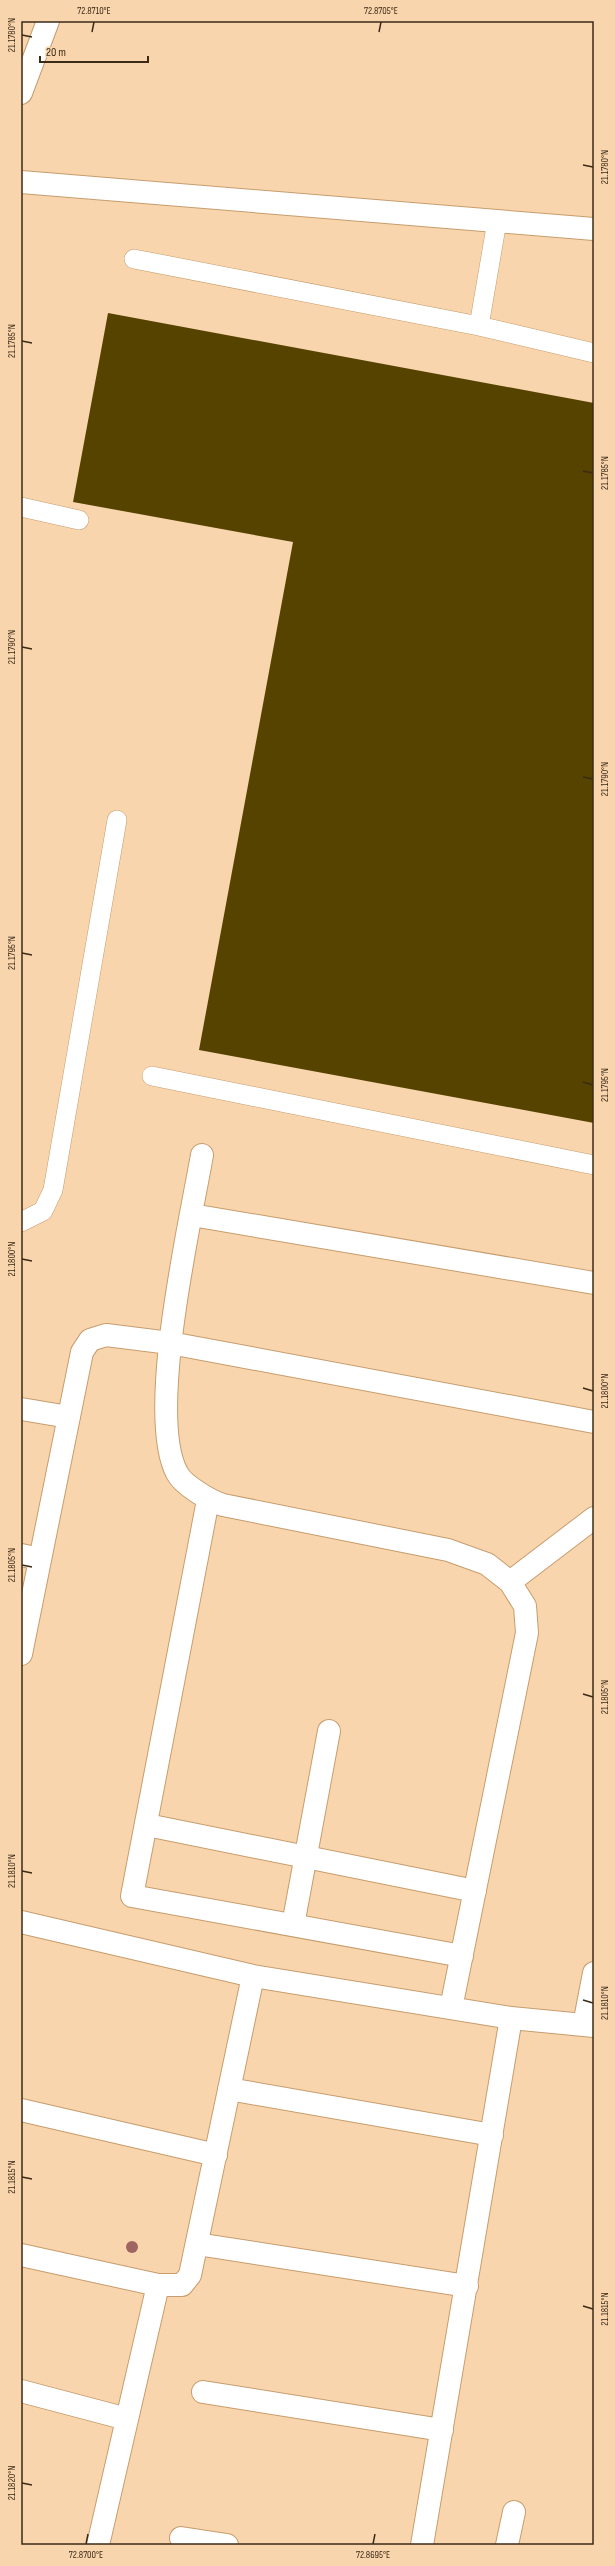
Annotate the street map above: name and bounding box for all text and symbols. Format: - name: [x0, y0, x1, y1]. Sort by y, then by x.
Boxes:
- text: 72.8710°E: [77, 5, 111, 17]
- text: 72.8705°E: [364, 5, 398, 17]
- text: 21.1780°N: [6, 18, 18, 52]
- scale bar: [40, 38, 148, 64]
- text: 20 m: [46, 45, 66, 60]
- text: 21.1780°N: [599, 150, 611, 184]
- text: 21.1785°N: [6, 324, 18, 358]
- text: 21.1785°N: [599, 456, 611, 490]
- text: 21.1790°N: [6, 630, 18, 664]
- text: 21.1790°N: [599, 762, 611, 796]
- text: 21.1795°N: [6, 936, 18, 970]
- text: 21.1795°N: [599, 1068, 611, 1102]
- text: 21.1800°N: [6, 1242, 18, 1276]
- text: 21.1800°N: [599, 1374, 611, 1408]
- text: 21.1805°N: [6, 1548, 18, 1582]
- text: 21.1805°N: [599, 1680, 611, 1714]
- text: 21.1810°N: [6, 1854, 18, 1888]
- text: 21.1810°N: [599, 1986, 611, 2020]
- text: 21.1815°N: [6, 2160, 18, 2194]
- text: 21.1815°N: [599, 2292, 611, 2326]
- text: 21.1820°N: [6, 2466, 18, 2500]
- text: 72.8700°E: [69, 2549, 103, 2561]
- text: 72.8695°E: [356, 2549, 390, 2561]

